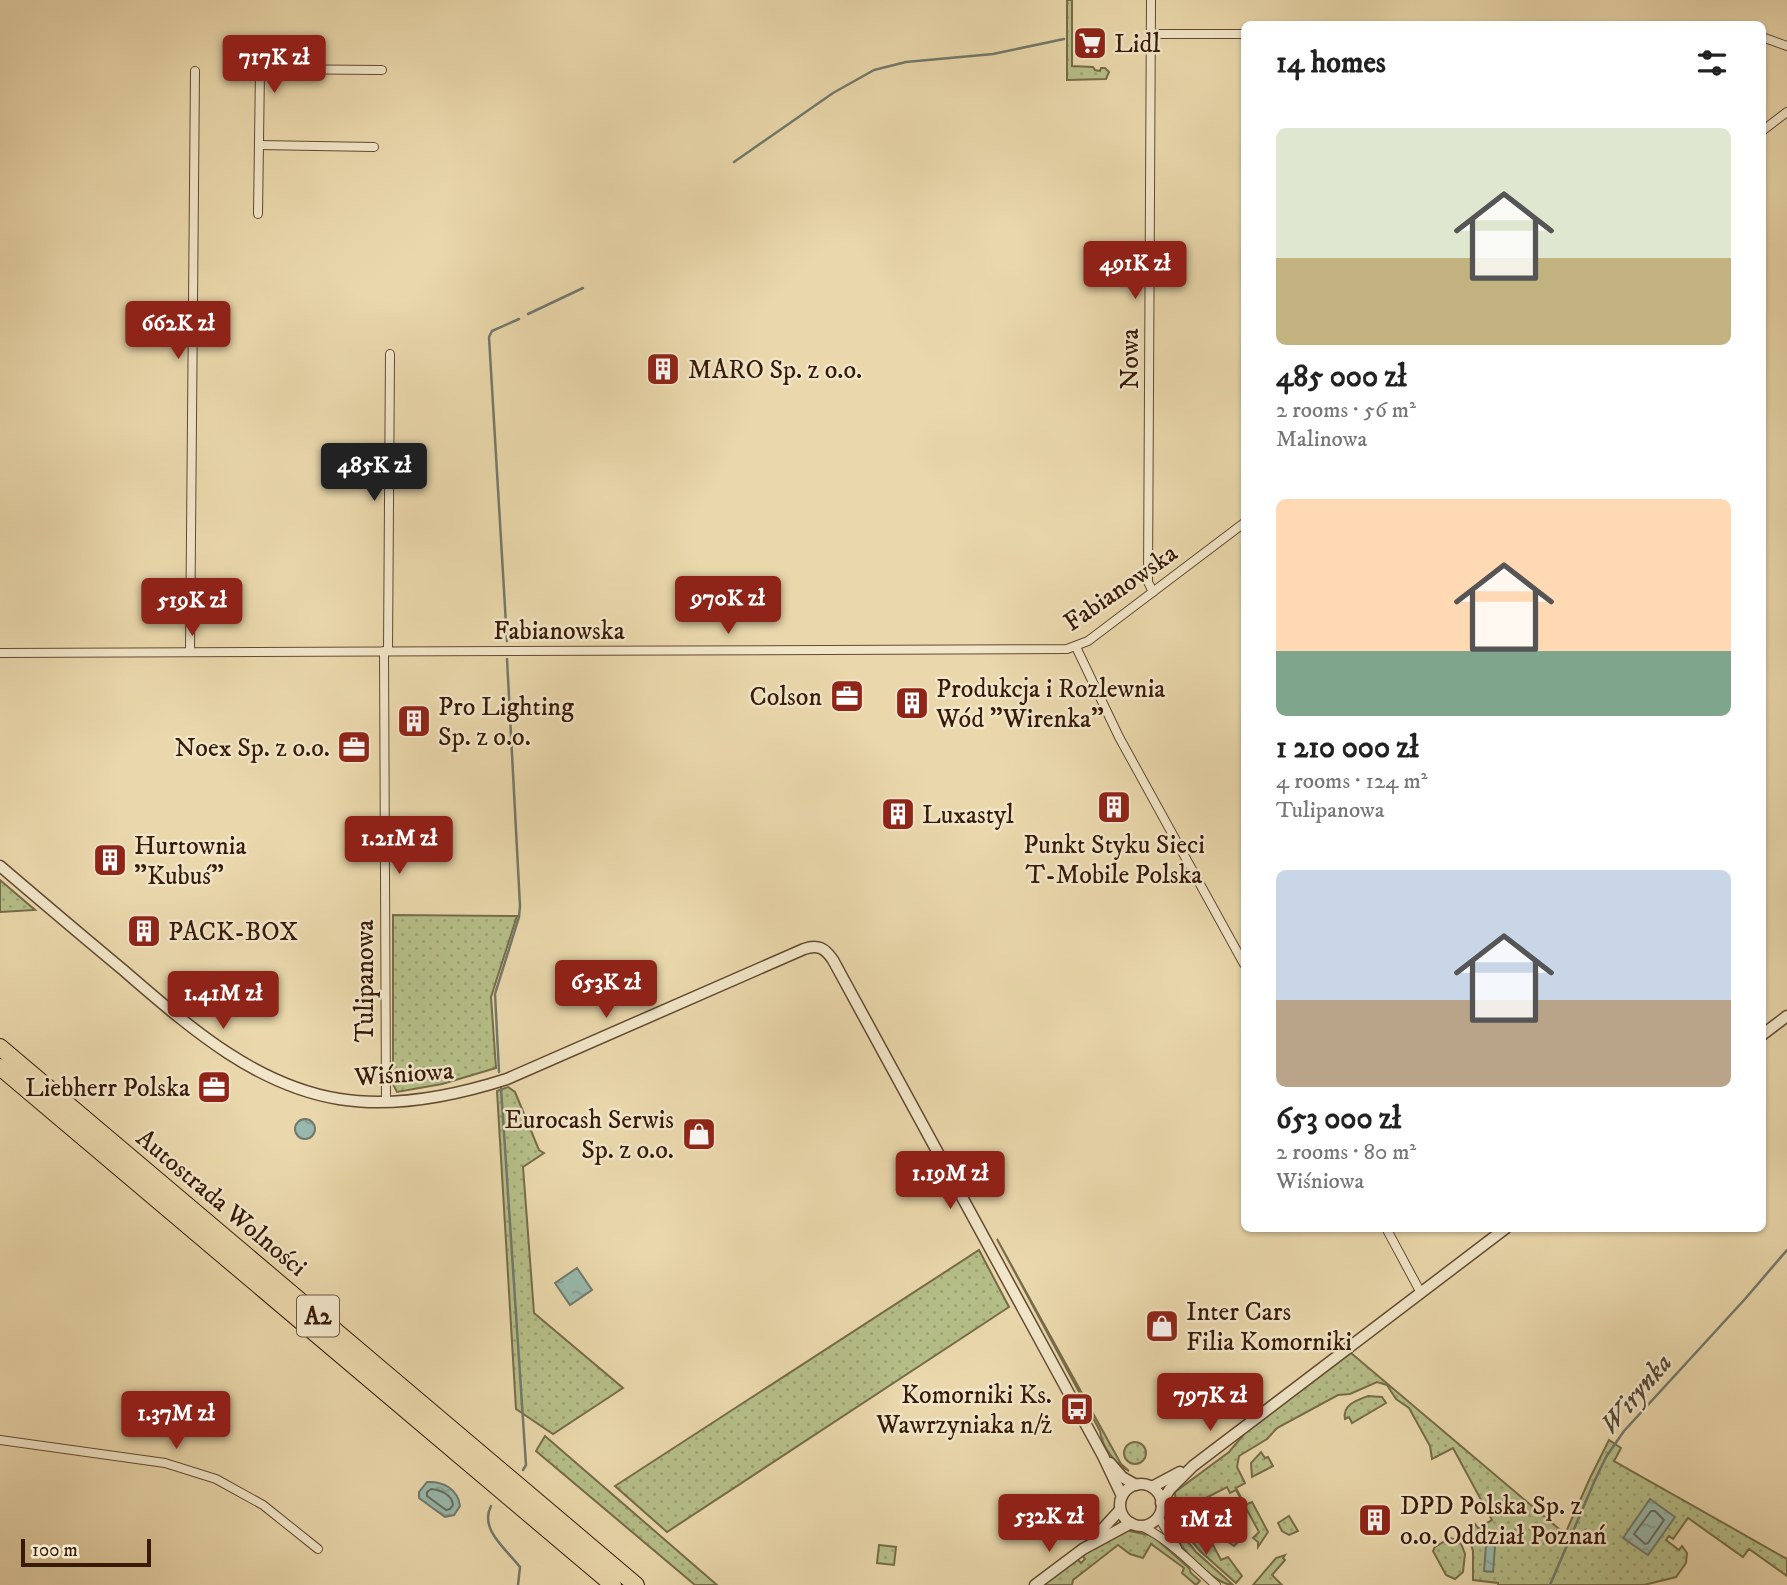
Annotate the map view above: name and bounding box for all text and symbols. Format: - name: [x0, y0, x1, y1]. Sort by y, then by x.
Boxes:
- supermarket icon: Lidl: [1071, 24, 1109, 62]
- place label: Lidl: [1114, 28, 1160, 61]
- pin: 717K zł: [209, 36, 339, 95]
- text: 717K zł: [239, 43, 309, 72]
- icon: filters: [1693, 44, 1731, 82]
- text: 14 homes: [1276, 45, 1386, 82]
- icon: home: [1441, 173, 1567, 299]
- pin: 491K zł: [1070, 242, 1200, 301]
- text: 491K zł: [1099, 249, 1171, 278]
- pin: 662K zł: [113, 302, 243, 361]
- text: 662K zł: [141, 309, 215, 338]
- street label: Nowa: [1114, 328, 1147, 390]
- building icon: MARO Sp. z o.o.: [644, 350, 682, 388]
- place label: MARO Sp. z o.o.: [688, 354, 862, 387]
- text: 485 000 zł: [1276, 359, 1407, 396]
- text: 2 rooms · 56 m²: [1276, 396, 1416, 425]
- text: Malinowa: [1276, 425, 1367, 454]
- pin: 485K zł: [309, 444, 439, 503]
- text: 485K zł: [337, 451, 411, 480]
- street label: Fabianowska: [1058, 537, 1184, 639]
- icon: home: [1441, 544, 1567, 670]
- pin: 970K zł: [663, 576, 793, 636]
- pin: 519K zł: [127, 578, 257, 638]
- text: 970K zł: [691, 584, 765, 613]
- text: 519K zł: [157, 586, 227, 615]
- street label: Fabianowska: [493, 615, 625, 648]
- place label: Produkcja i Rozlewnia Wód "Wirenka": [935, 673, 1165, 736]
- office icon: Colson: [828, 677, 866, 715]
- place label: Colson: [749, 681, 822, 714]
- building icon: Produkcja i Rozlewnia Wód "Wirenka": [893, 684, 931, 722]
- place label: Pro Lighting Sp. z o.o.: [438, 691, 574, 754]
- building icon: Pro Lighting Sp. z o.o.: [395, 702, 433, 740]
- office icon: Noex Sp. z o.o.: [335, 728, 373, 766]
- text: 1 210 000 zł: [1276, 730, 1419, 767]
- place label: Noex Sp. z o.o.: [175, 732, 330, 765]
- text: 4 rooms · 124 m²: [1276, 767, 1427, 796]
- building icon: Punkt Styku Sieci T-Mobile Polska: [1095, 788, 1133, 826]
- building icon: Luxastyl: [879, 795, 917, 833]
- text: Tulipanowa: [1276, 796, 1385, 825]
- place label: Luxastyl: [922, 799, 1014, 832]
- pin: 1.21M zł: [327, 816, 471, 876]
- text: 1.21M zł: [361, 824, 437, 853]
- place label: Punkt Styku Sieci T-Mobile Polska: [1023, 829, 1205, 892]
- place label: Hurtownia "Kubuś": [134, 830, 247, 893]
- building icon: Hurtownia "Kubuś": [91, 841, 129, 879]
- building icon: PACK-BOX: [125, 912, 163, 950]
- icon: home: [1441, 915, 1567, 1041]
- place label: PACK-BOX: [168, 916, 298, 949]
- street label: Tulipanowa: [349, 920, 382, 1042]
- pin: 653K zł: [541, 960, 671, 1020]
- text: 653K zł: [571, 968, 641, 997]
- pin: 1.41M zł: [151, 972, 295, 1031]
- text: 1.41M zł: [184, 979, 262, 1008]
- street label: Wiśniowa: [352, 1055, 455, 1095]
- office icon: Liebherr Polska: [195, 1068, 233, 1106]
- place label: Liebherr Polska: [25, 1072, 190, 1105]
- text: 653 000 zł: [1276, 1101, 1401, 1138]
- place label: Eurocash Serwis Sp. z o.o.: [504, 1104, 674, 1167]
- shop icon: Eurocash Serwis Sp. z o.o.: [680, 1115, 718, 1153]
- street label: Autostrada Wolności: [129, 1122, 313, 1284]
- text: 2 rooms · 80 m²: [1276, 1138, 1416, 1167]
- pin: 1.19M zł: [878, 1152, 1022, 1211]
- text: 1.19M zł: [912, 1159, 988, 1188]
- text: Wiśniowa: [1276, 1167, 1364, 1196]
- road number: A2: [297, 1296, 339, 1336]
- place label: Inter Cars Filia Komorniki: [1186, 1296, 1352, 1359]
- shop icon: Inter Cars Filia Komorniki: [1143, 1307, 1181, 1345]
- water label: Wirynka: [1592, 1346, 1680, 1442]
- pin: 797K zł: [1145, 1374, 1275, 1433]
- place label: Komorniki Ks. Wawrzyniaka n/ż: [875, 1379, 1052, 1442]
- text: 797K zł: [1173, 1381, 1247, 1410]
- bus stop icon: Komorniki Ks. Wawrzyniaka n/ż: [1058, 1390, 1096, 1428]
- pin: 1.37M zł: [104, 1392, 248, 1451]
- text: 1.37M zł: [137, 1399, 215, 1428]
- place label: DPD Polska Sp. z o.o. Oddział Poznań: [1400, 1490, 1607, 1553]
- pin: 532K zł: [984, 1494, 1114, 1554]
- pin: 1M zł: [1157, 1498, 1255, 1557]
- building icon: DPD Polska Sp. z o.o. Oddział Poznań: [1356, 1501, 1394, 1539]
- text: 532K zł: [1014, 1502, 1084, 1531]
- text: 1M zł: [1180, 1505, 1232, 1534]
- scale bar: [21, 1536, 150, 1568]
- text: 100 m: [32, 1539, 78, 1562]

